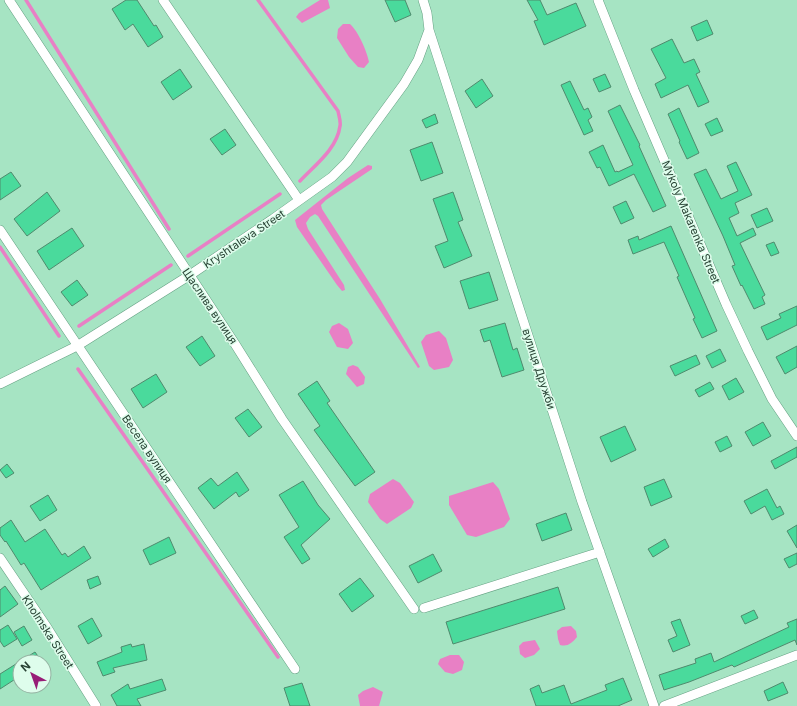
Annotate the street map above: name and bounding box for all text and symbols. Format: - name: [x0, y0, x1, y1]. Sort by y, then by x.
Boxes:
- street label: Mykoly Makarenka Street: [659, 158, 723, 286]
- street label: Kryshtaleva Street: [201, 206, 288, 271]
- street label: Щаслива вулиця: [179, 265, 241, 347]
- street label: вулиця Дружби: [519, 327, 559, 411]
- street label: Весела вулиця: [119, 412, 175, 486]
- street label: Kholmska Street: [19, 593, 77, 672]
- north arrow: [12, 654, 52, 694]
- text: N: [18, 658, 33, 674]

